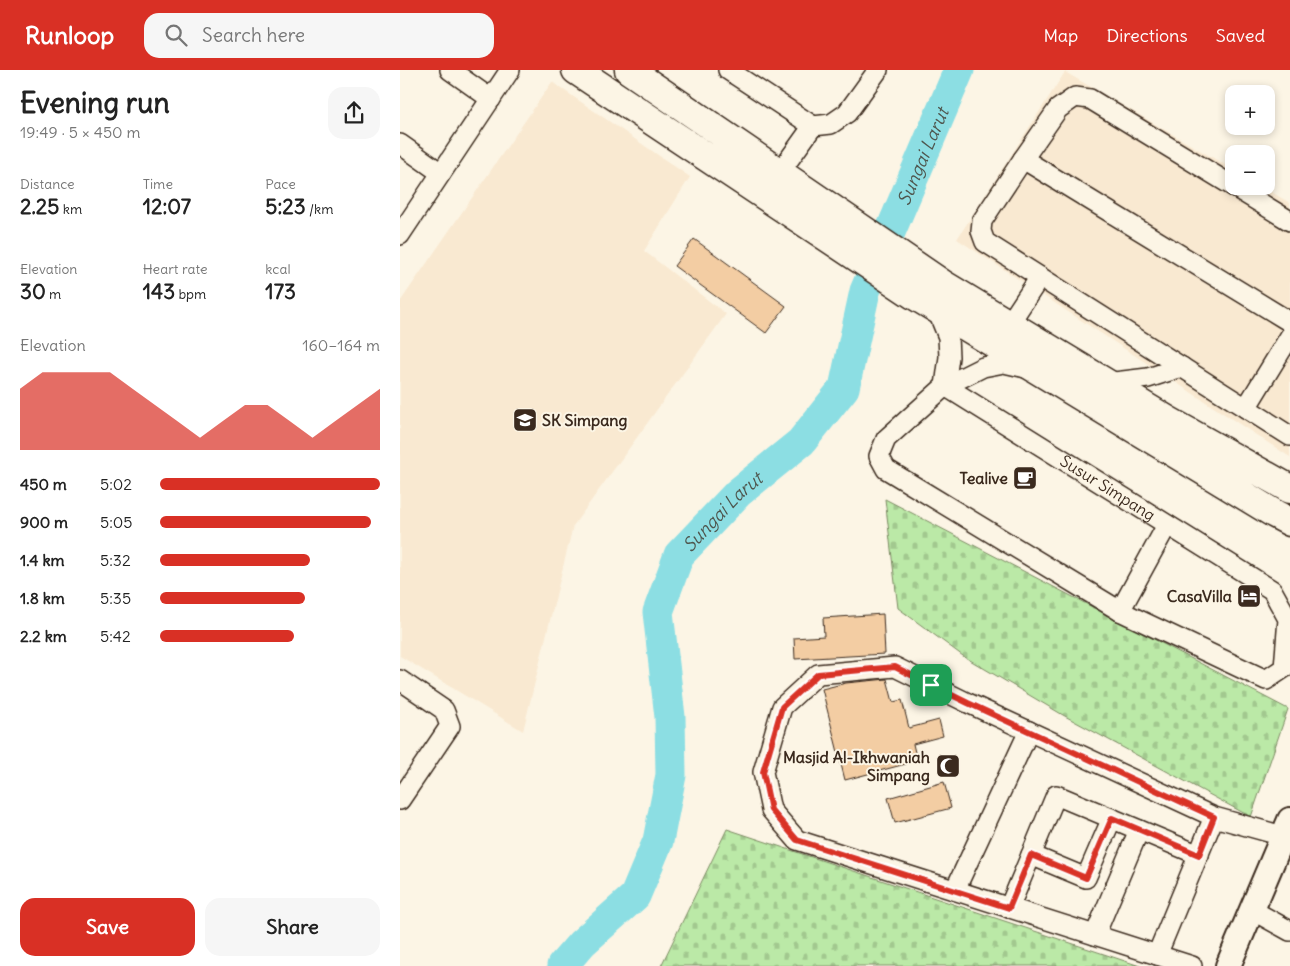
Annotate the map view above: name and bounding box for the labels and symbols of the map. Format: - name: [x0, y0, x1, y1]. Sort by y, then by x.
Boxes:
- water label: Sungai Larut: [891, 102, 954, 208]
- school or university icon: SK Simpang: [512, 407, 538, 433]
- place label: SK Simpang: [542, 410, 628, 431]
- street label: Susur Simpang: [1057, 450, 1159, 525]
- cafe icon: Tealive: [1012, 465, 1038, 491]
- water label: Sungai Larut: [677, 466, 768, 556]
- place label: Tealive: [959, 468, 1008, 488]
- hotel icon: CasaVilla: [1236, 583, 1262, 609]
- place label: CasaVilla: [1167, 586, 1232, 606]
- pin: [910, 664, 952, 706]
- place label: Masjid Al-Ikhwaniah Simpang: [783, 747, 930, 786]
- mosque icon: Masjid Al-Ikhwaniah Simpang: [935, 753, 961, 779]

